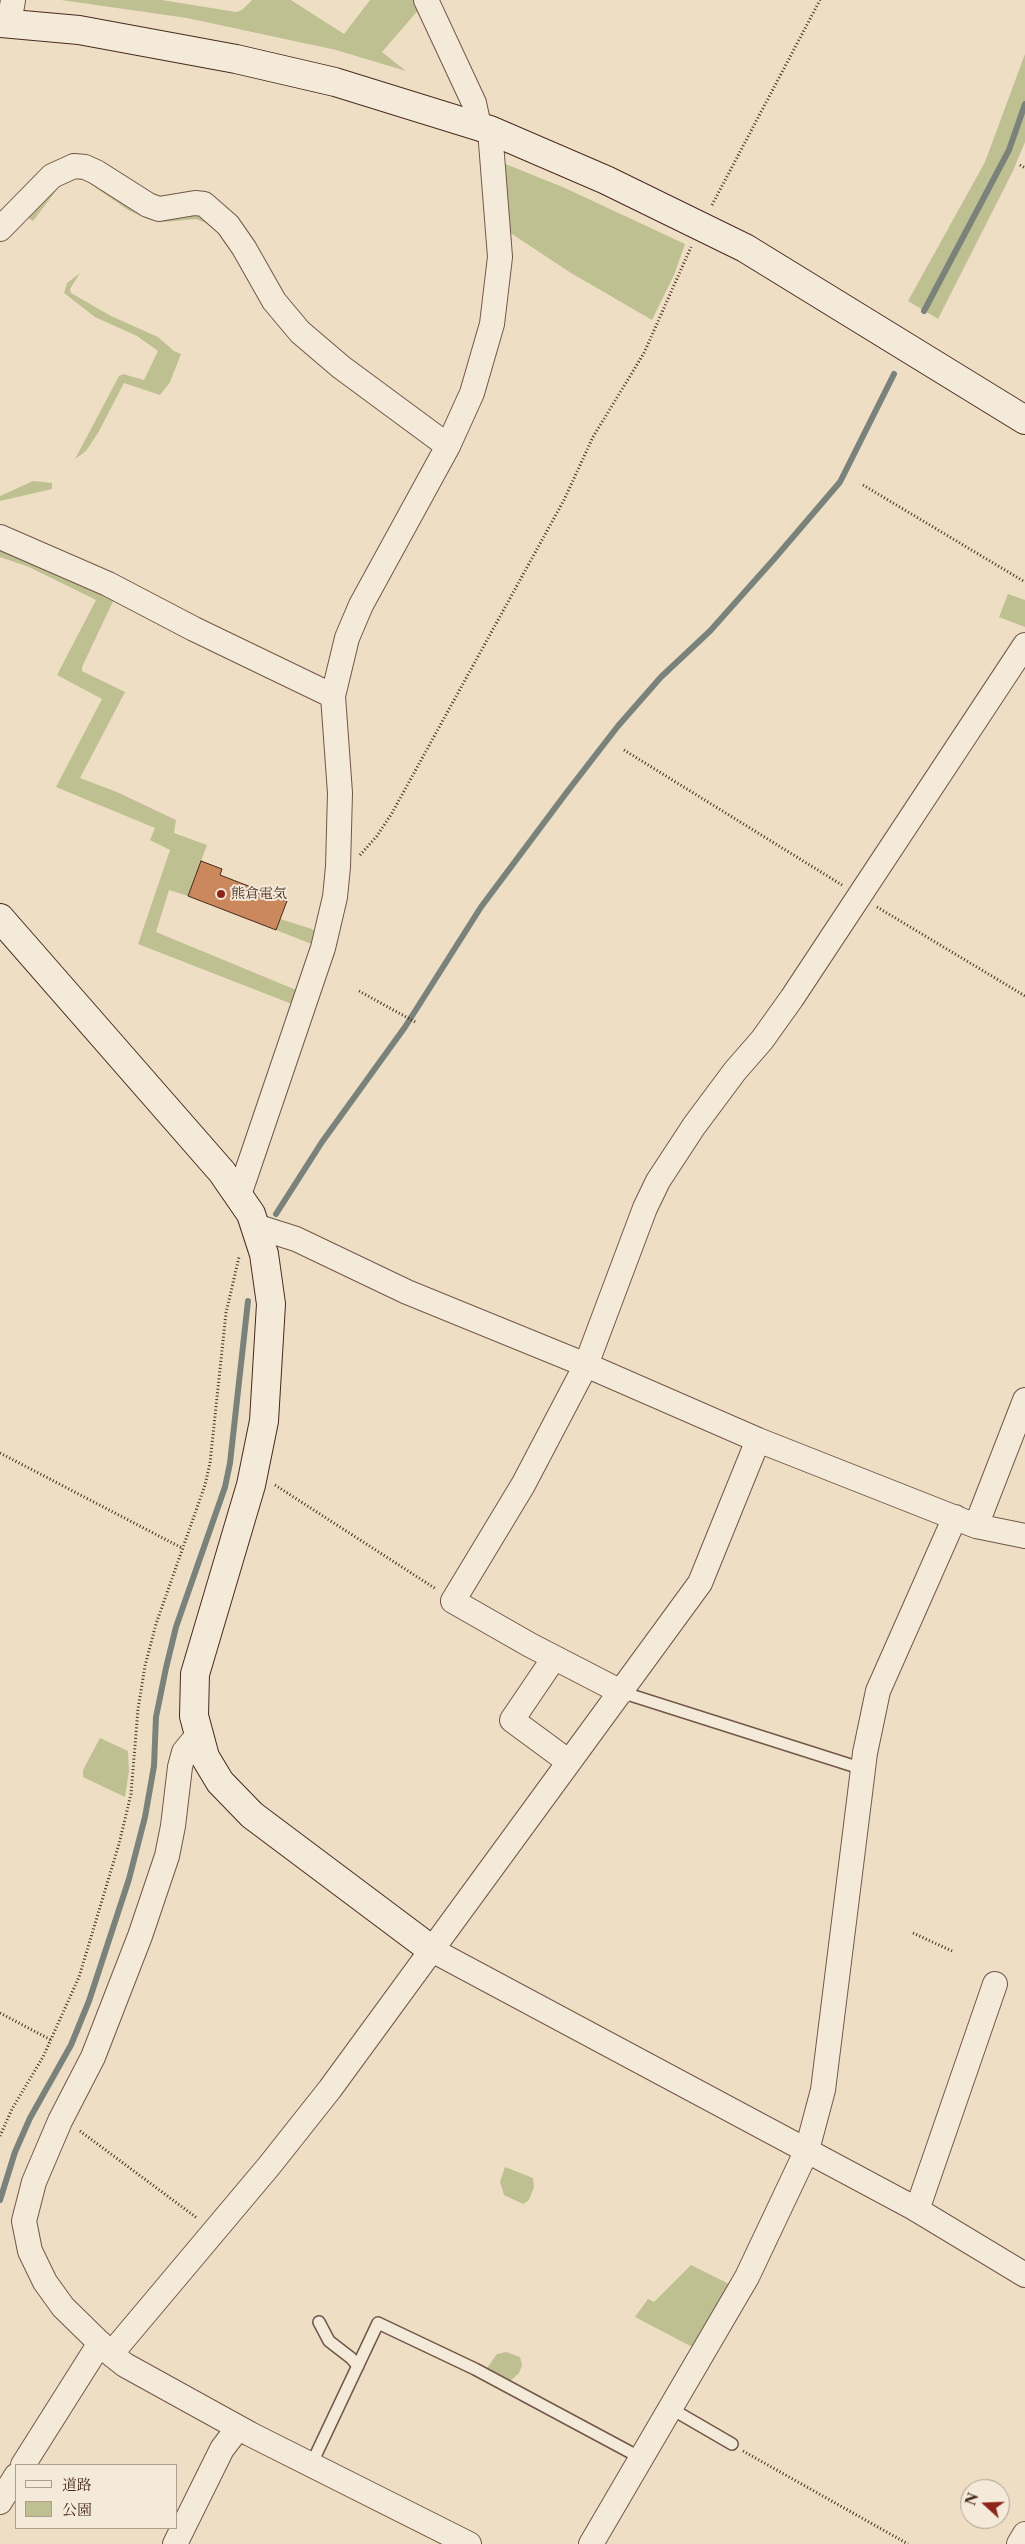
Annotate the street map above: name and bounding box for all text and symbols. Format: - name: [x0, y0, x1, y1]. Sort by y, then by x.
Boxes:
- place label: 熊倉電気: [231, 886, 287, 902]
- marker: 熊倉電気: [215, 888, 227, 900]
- legend: [15, 2464, 178, 2529]
- text: 道路: [62, 2475, 92, 2494]
- north arrow: [960, 2479, 1010, 2529]
- text: N: [961, 2490, 982, 2508]
- text: 公園: [62, 2500, 92, 2519]

